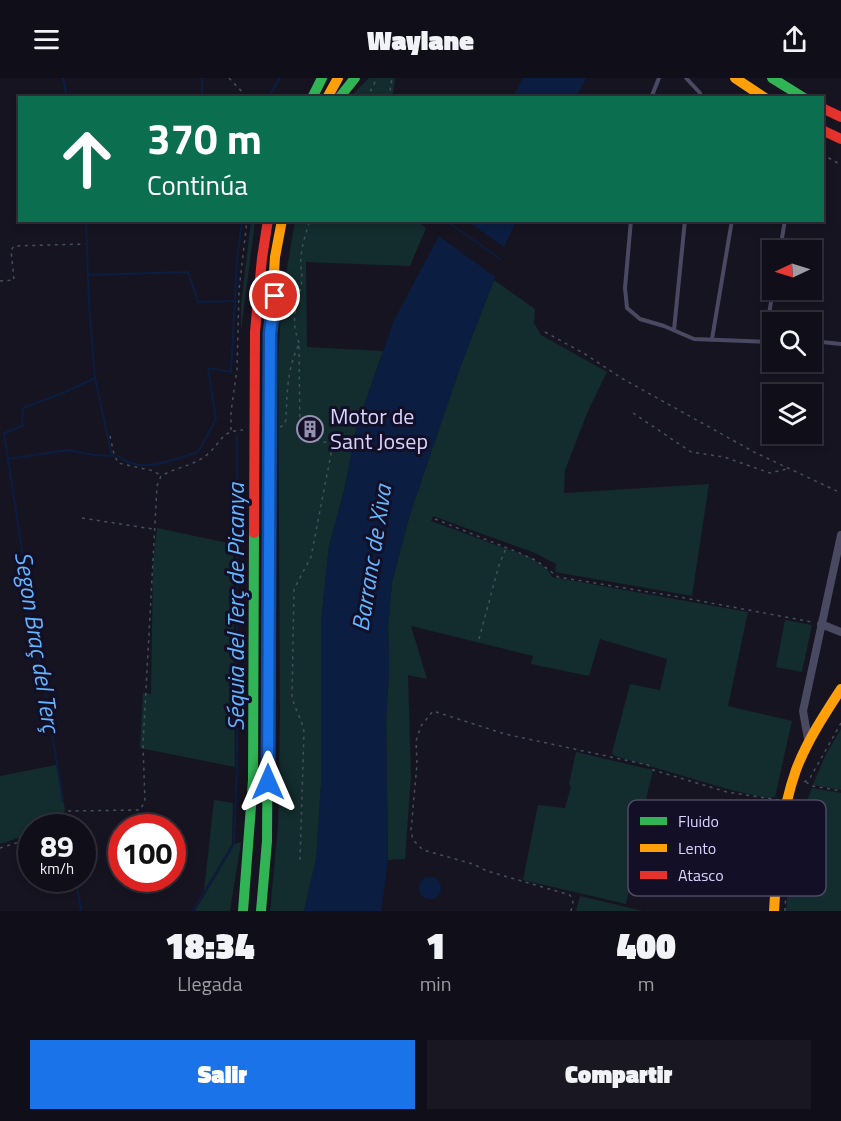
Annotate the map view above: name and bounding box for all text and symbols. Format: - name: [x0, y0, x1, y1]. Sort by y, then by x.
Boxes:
- text: Waylane: [367, 19, 474, 60]
- icon: menu: [30, 23, 63, 56]
- icon: share: [778, 23, 811, 56]
- text: 370 m: [147, 106, 262, 170]
- icon: ahead: [48, 120, 126, 198]
- text: Continúa: [147, 164, 248, 205]
- north arrow: [762, 240, 822, 300]
- map controls: [762, 240, 822, 444]
- pin: [249, 270, 300, 321]
- icon: arrive: [258, 279, 291, 312]
- button: search: [762, 312, 822, 372]
- button: layers: [762, 384, 822, 444]
- place label: Motor de Sant Josep: [330, 399, 428, 458]
- building icon: Motor de Sant Josep: [295, 414, 325, 444]
- water label: Barranc de Xiva: [342, 480, 401, 634]
- water label: Séquia del Terç de Picanya: [217, 481, 253, 731]
- water label: Segon Braç del Terç: [6, 549, 70, 737]
- position arrow: [236, 750, 300, 814]
- legend: [628, 800, 826, 896]
- text: Fluido: [678, 809, 719, 833]
- speed limit sign: 100: [108, 814, 186, 892]
- text: 89: [40, 823, 74, 869]
- text: Lento: [678, 836, 716, 860]
- text: km/h: [40, 857, 74, 880]
- text: Atasco: [678, 863, 724, 887]
- text: 18:34: [165, 918, 255, 973]
- text: 1: [426, 918, 445, 973]
- text: 400: [617, 918, 676, 973]
- text: Llegada: [177, 968, 242, 999]
- text: min: [420, 968, 451, 999]
- text: m: [638, 968, 655, 999]
- button: Salir: [30, 1040, 415, 1109]
- button: Compartir: [427, 1040, 811, 1109]

